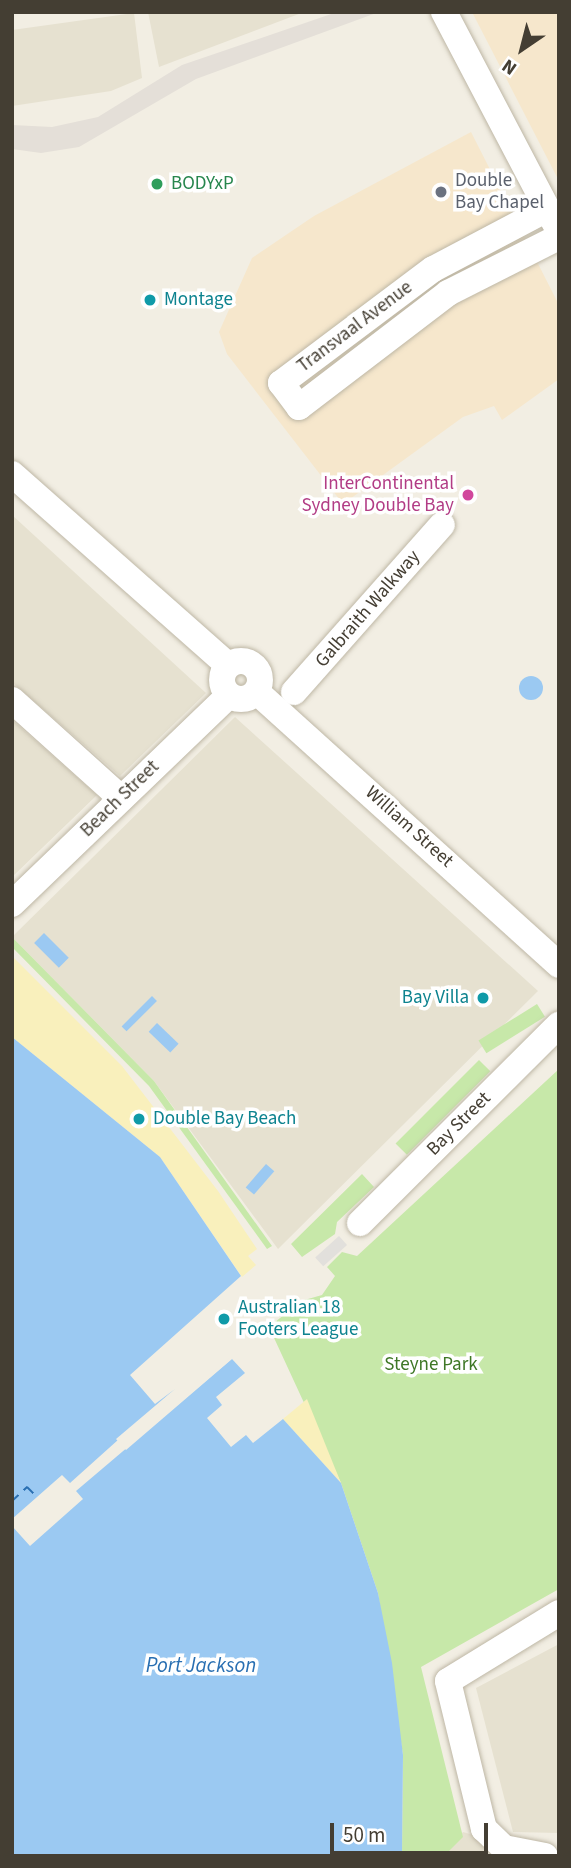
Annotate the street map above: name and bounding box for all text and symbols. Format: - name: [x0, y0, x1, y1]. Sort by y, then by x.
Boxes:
- north arrow: [487, 14, 557, 84]
- text: N: [497, 52, 523, 81]
- place label: Double Bay Chapel: [455, 170, 544, 214]
- place label: BODYxP: [171, 173, 234, 195]
- marker: BODYxP: [149, 176, 165, 192]
- marker: Double Bay Chapel: [433, 184, 449, 200]
- street label: Transvaal Avenue: [293, 276, 417, 378]
- place label: Montage: [164, 289, 233, 311]
- marker: Montage: [142, 292, 158, 308]
- place label: InterContinental Sydney Double Bay: [301, 473, 454, 517]
- marker: InterContinental Sydney Double Bay: [460, 487, 476, 503]
- street label: Galbraith Walkway: [311, 546, 425, 672]
- street label: Beach Street: [76, 756, 164, 842]
- street label: William Street: [360, 781, 458, 873]
- place label: Bay Villa: [402, 987, 469, 1009]
- marker: Bay Villa: [475, 990, 491, 1006]
- street label: Bay Street: [422, 1087, 496, 1161]
- place label: Double Bay Beach: [153, 1108, 296, 1130]
- marker: Double Bay Beach: [131, 1111, 147, 1127]
- place label: Australian 18 Footers League: [238, 1297, 358, 1341]
- marker: Australian 18 Footers League: [216, 1311, 232, 1327]
- park label: Steyne Park: [384, 1354, 478, 1376]
- water label: Port Jackson: [146, 1652, 256, 1678]
- scale bar: [333, 1808, 490, 1852]
- text: 50 m: [343, 1820, 385, 1850]

